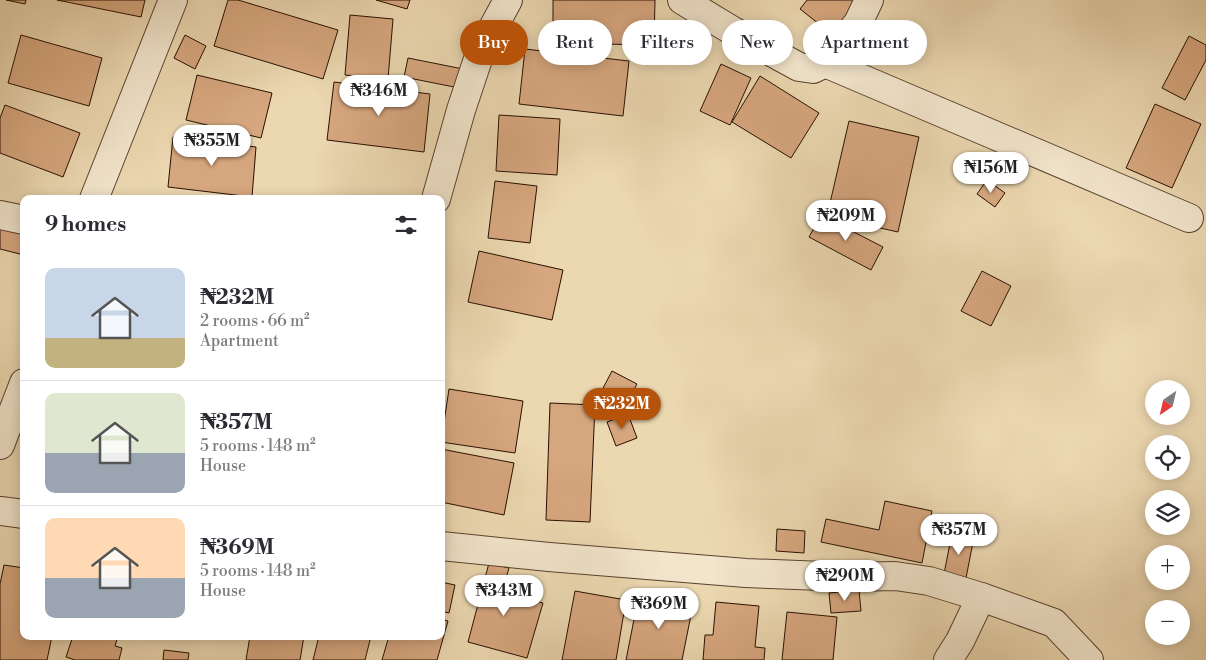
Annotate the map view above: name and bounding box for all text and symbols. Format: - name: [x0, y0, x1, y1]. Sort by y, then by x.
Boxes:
- chip: Buy: [460, 20, 528, 65]
- chip: Rent: [538, 20, 612, 65]
- chip: Filters: [622, 20, 712, 65]
- chip: New: [722, 20, 793, 65]
- chip: Apartment: [803, 20, 927, 65]
- pin: ₦346M: [344, 74, 414, 117]
- text: ₦346M: [350, 81, 408, 101]
- pin: ₦355M: [177, 124, 247, 167]
- text: ₦355M: [184, 131, 240, 151]
- pin: ₦156M: [956, 152, 1026, 194]
- text: ₦156M: [964, 158, 1018, 178]
- pin: ₦209M: [811, 200, 881, 242]
- text: ₦209M: [817, 206, 875, 226]
- icon: filters: [392, 211, 420, 239]
- text: 9 homes: [45, 212, 126, 238]
- text: ₦232M: [200, 285, 274, 311]
- icon: home: [85, 288, 145, 348]
- text: 2 rooms · 66 m²: [200, 311, 310, 331]
- text: Apartment: [200, 331, 279, 351]
- north arrow: [1145, 380, 1190, 425]
- map controls: [1145, 380, 1190, 645]
- pin: ₦232M: [587, 388, 657, 430]
- text: ₦232M: [594, 394, 650, 414]
- text: ₦357M: [200, 410, 272, 436]
- icon: home: [85, 413, 145, 473]
- button: locate: [1145, 435, 1190, 480]
- text: 5 rooms · 148 m²: [200, 436, 316, 456]
- text: House: [200, 456, 246, 476]
- button: layers: [1145, 490, 1190, 535]
- pin: ₦357M: [924, 514, 994, 556]
- text: ₦357M: [931, 520, 987, 540]
- text: ₦369M: [200, 535, 274, 561]
- icon: home: [85, 538, 145, 598]
- button: +: [1145, 545, 1190, 590]
- pin: ₦290M: [810, 560, 880, 602]
- text: 5 rooms · 148 m²: [200, 561, 316, 581]
- text: ₦290M: [816, 566, 874, 586]
- pin: ₦343M: [469, 574, 539, 617]
- text: House: [200, 581, 246, 601]
- text: ₦343M: [476, 581, 532, 601]
- pin: ₦369M: [624, 588, 694, 630]
- text: ₦369M: [631, 594, 687, 614]
- button: −: [1145, 600, 1190, 645]

